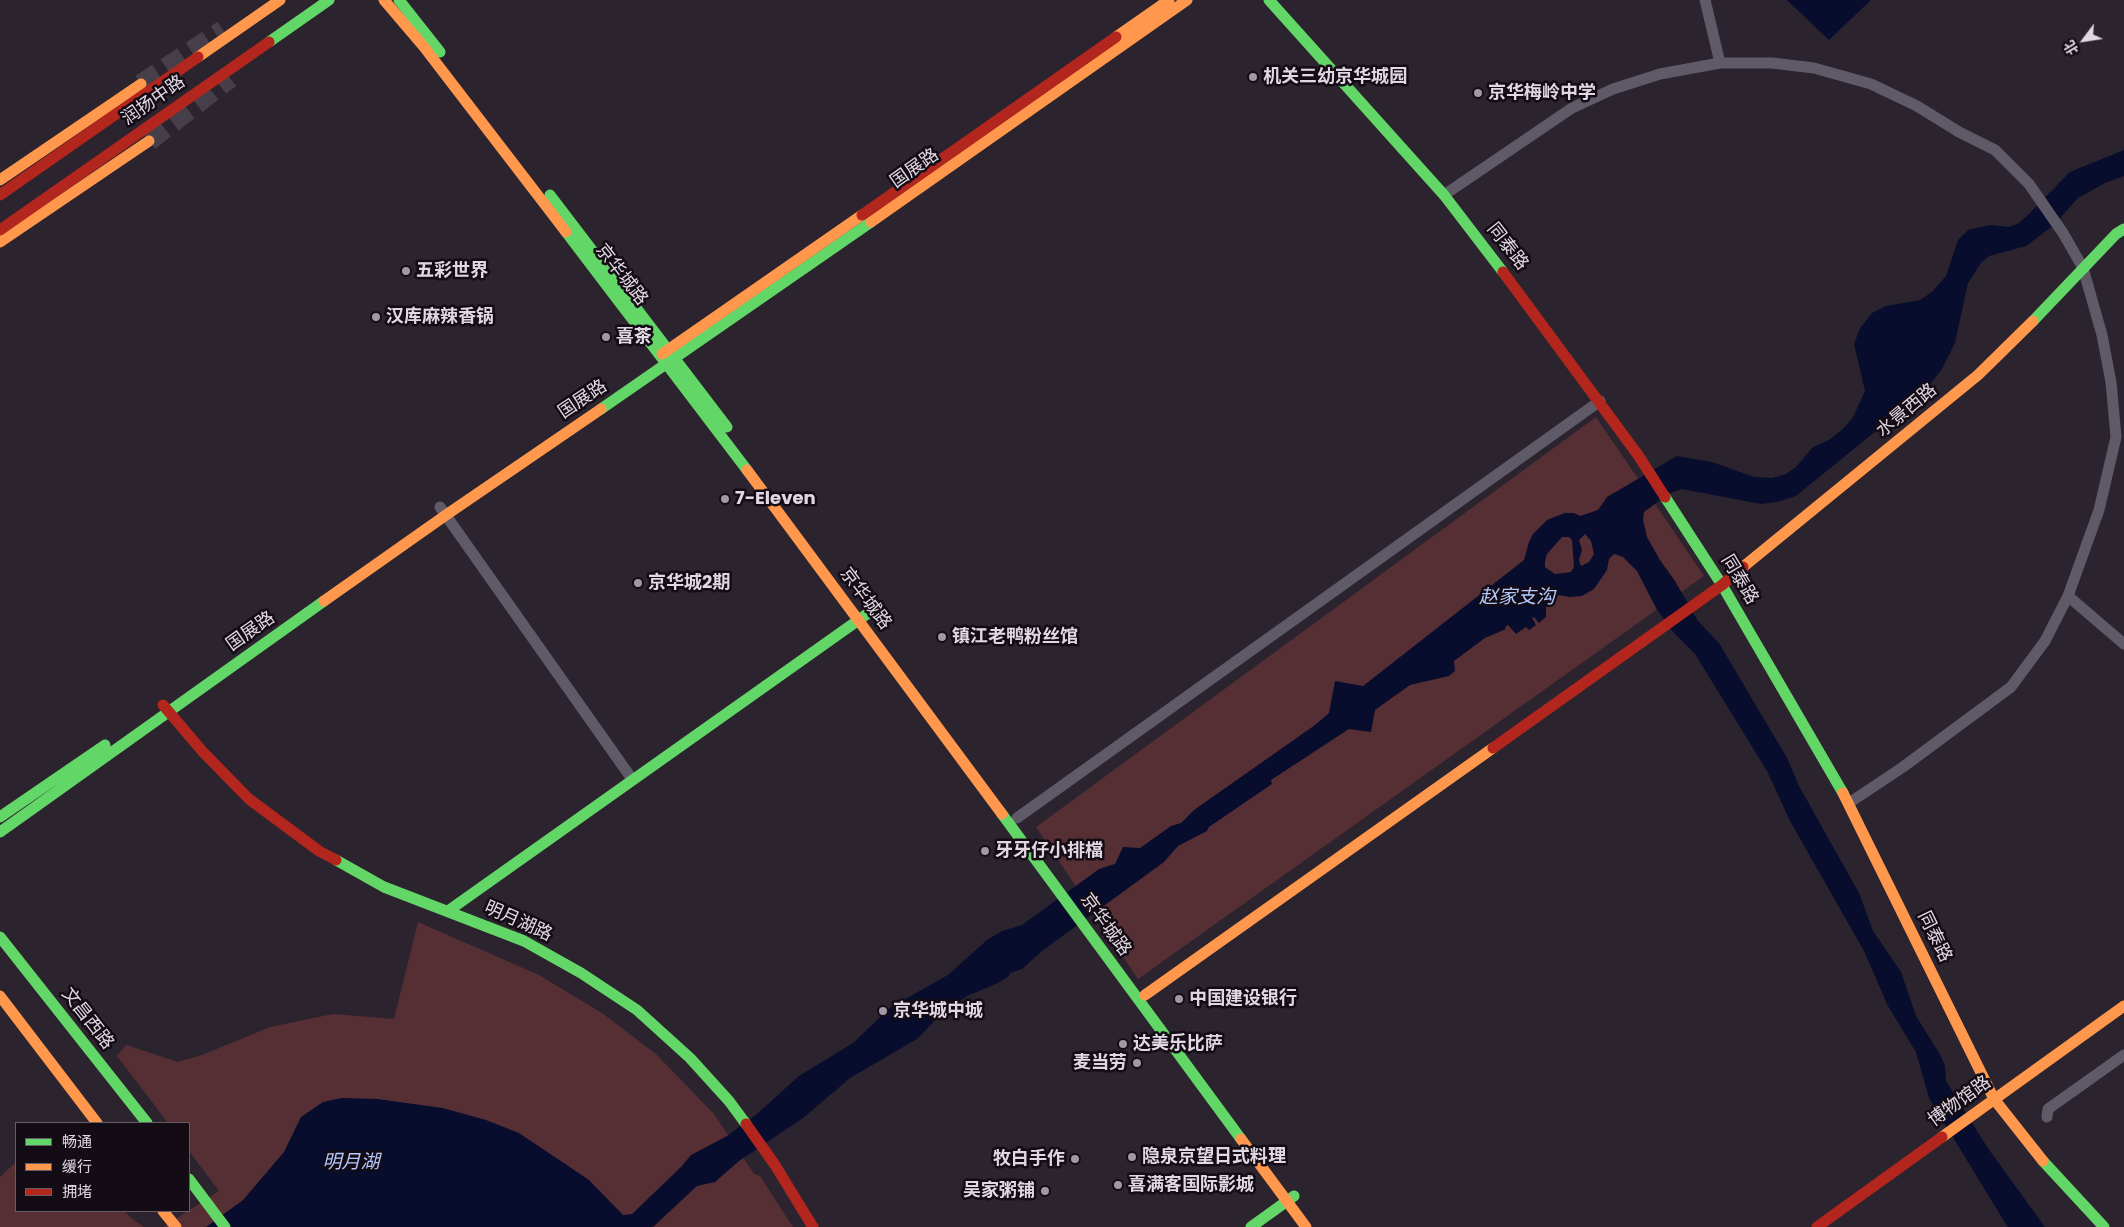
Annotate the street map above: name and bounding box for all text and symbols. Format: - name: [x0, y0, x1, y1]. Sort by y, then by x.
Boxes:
- north arrow: [2059, 15, 2109, 65]
- text: 北: [2059, 37, 2083, 59]
- place label: 机关三幼京华城园: [1263, 66, 1407, 88]
- marker: 机关三幼京华城园: [1247, 71, 1259, 83]
- street label: 润扬中路: [118, 72, 190, 130]
- place label: 京华梅岭中学: [1488, 82, 1596, 104]
- marker: 京华梅岭中学: [1472, 87, 1484, 99]
- street label: 国展路: [887, 145, 943, 193]
- street label: 同泰路: [1482, 219, 1532, 275]
- street label: 京华城路: [590, 240, 652, 310]
- place label: 五彩世界: [416, 260, 488, 282]
- marker: 五彩世界: [400, 265, 412, 277]
- place label: 汉库麻辣香锅: [386, 306, 494, 328]
- marker: 汉库麻辣香锅: [370, 311, 382, 323]
- place label: 喜茶: [616, 326, 652, 348]
- marker: 喜茶: [600, 331, 612, 343]
- street label: 国展路: [555, 376, 611, 424]
- street label: 水景西路: [1872, 380, 1942, 442]
- place label: 7-Eleven: [735, 488, 816, 510]
- marker: 7-Eleven: [719, 493, 731, 505]
- street label: 同泰路: [1716, 551, 1762, 609]
- street label: 京华城路: [835, 564, 895, 634]
- place label: 京华城2期: [648, 572, 730, 594]
- marker: 京华城2期: [632, 577, 644, 589]
- water label: 赵家支沟: [1479, 587, 1555, 609]
- street label: 国展路: [223, 608, 279, 656]
- place label: 镇江老鸭粉丝馆: [952, 626, 1078, 648]
- marker: 镇江老鸭粉丝馆: [936, 631, 948, 643]
- place label: 牙牙仔小排檔: [995, 840, 1103, 862]
- marker: 牙牙仔小排檔: [979, 845, 991, 857]
- street label: 京华城路: [1075, 890, 1135, 960]
- street label: 明月湖路: [481, 897, 555, 947]
- street label: 同泰路: [1912, 908, 1956, 966]
- street label: 文昌西路: [56, 984, 118, 1054]
- place label: 中国建设银行: [1189, 988, 1297, 1010]
- marker: 中国建设银行: [1173, 993, 1185, 1005]
- place label: 京华城中城: [893, 1000, 983, 1022]
- marker: 京华城中城: [877, 1005, 889, 1017]
- place label: 达美乐比萨: [1133, 1033, 1223, 1055]
- marker: 达美乐比萨: [1117, 1038, 1129, 1050]
- place label: 麦当劳: [1073, 1052, 1127, 1074]
- marker: 麦当劳: [1131, 1057, 1143, 1069]
- street label: 博物馆路: [1925, 1072, 1995, 1132]
- legend: [15, 1122, 190, 1212]
- text: 畅通: [62, 1131, 92, 1152]
- place label: 隐泉京望日式料理: [1142, 1146, 1286, 1168]
- place label: 牧白手作: [993, 1148, 1065, 1170]
- marker: 隐泉京望日式料理: [1126, 1151, 1138, 1163]
- water label: 明月湖: [323, 1152, 379, 1174]
- marker: 牧白手作: [1069, 1153, 1081, 1165]
- text: 缓行: [62, 1156, 92, 1177]
- place label: 喜满客国际影城: [1128, 1174, 1254, 1196]
- marker: 喜满客国际影城: [1112, 1179, 1124, 1191]
- place label: 吴家粥铺: [963, 1180, 1035, 1202]
- text: 拥堵: [62, 1181, 92, 1202]
- marker: 吴家粥铺: [1039, 1185, 1051, 1197]

